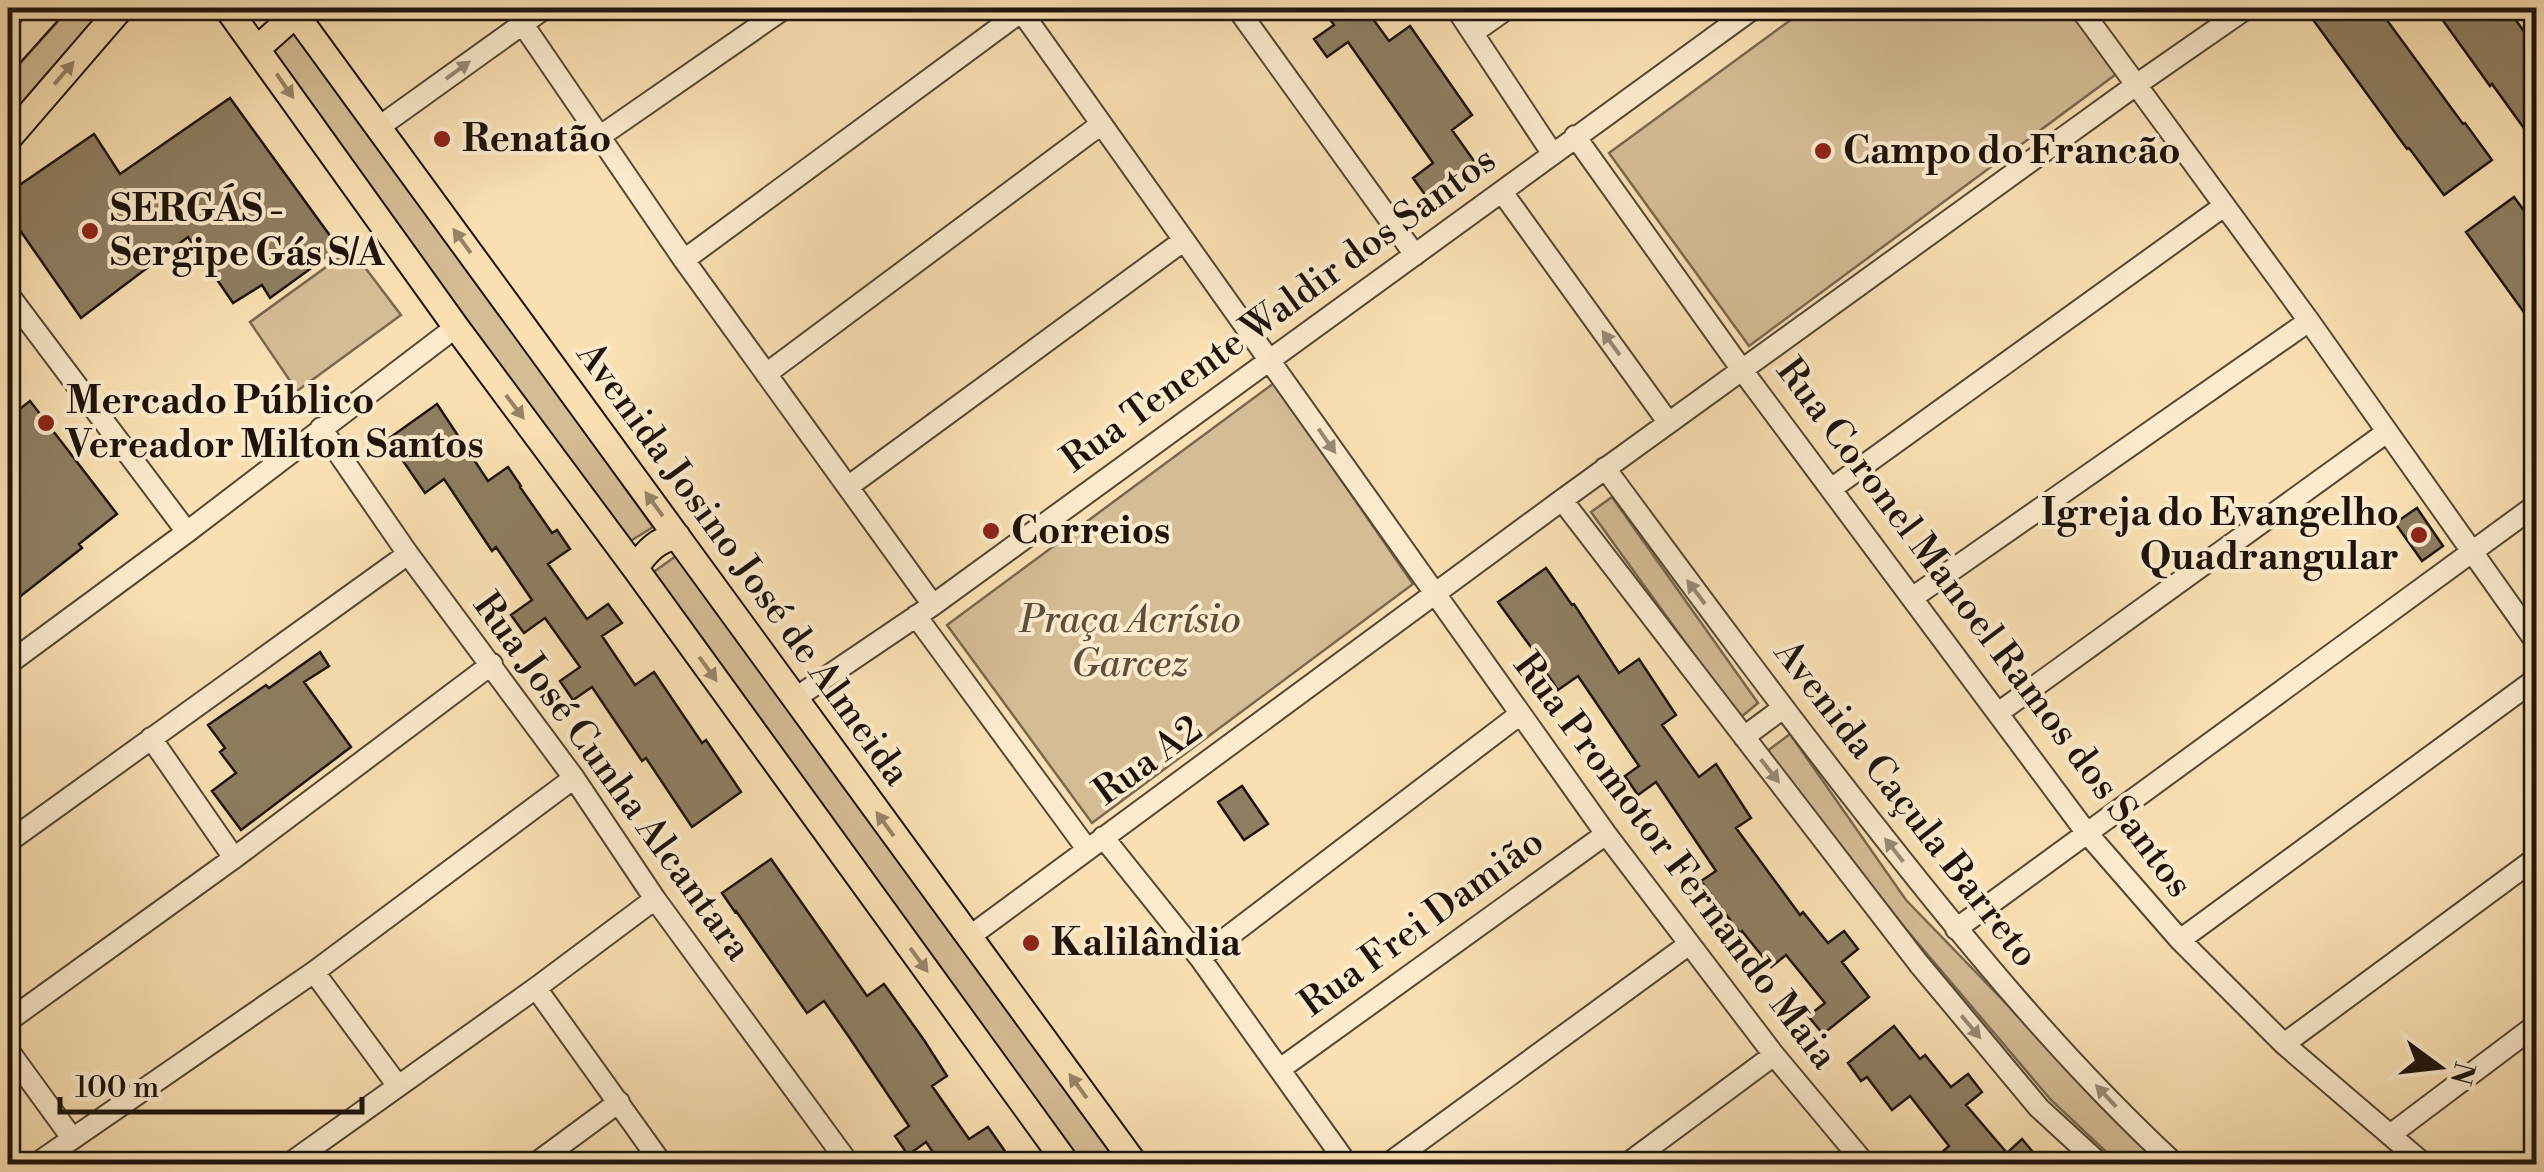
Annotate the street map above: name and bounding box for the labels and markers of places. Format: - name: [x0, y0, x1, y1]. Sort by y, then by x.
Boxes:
- place label: Renatão: [462, 116, 611, 163]
- marker: Renatão: [431, 128, 453, 150]
- place label: Campo do Francão: [1843, 128, 2181, 175]
- marker: Campo do Francão: [1812, 140, 1834, 162]
- place label: SERGÁS - Sergipe Gás S/A: [110, 183, 385, 277]
- marker: SERGÁS - Sergipe Gás S/A: [79, 220, 101, 242]
- place label: Mercado Público Vereador Milton Santos: [65, 378, 484, 469]
- marker: Mercado Público Vereador Milton Santos: [35, 412, 57, 434]
- place label: Igreja do Evangelho Quadrangular: [2041, 490, 2399, 581]
- place label: Correios: [1011, 508, 1170, 555]
- marker: Correios: [980, 520, 1002, 542]
- marker: Igreja do Evangelho Quadrangular: [2408, 524, 2430, 546]
- place label: Kalilândia: [1051, 920, 1241, 967]
- marker: Kalilândia: [1020, 932, 1042, 954]

